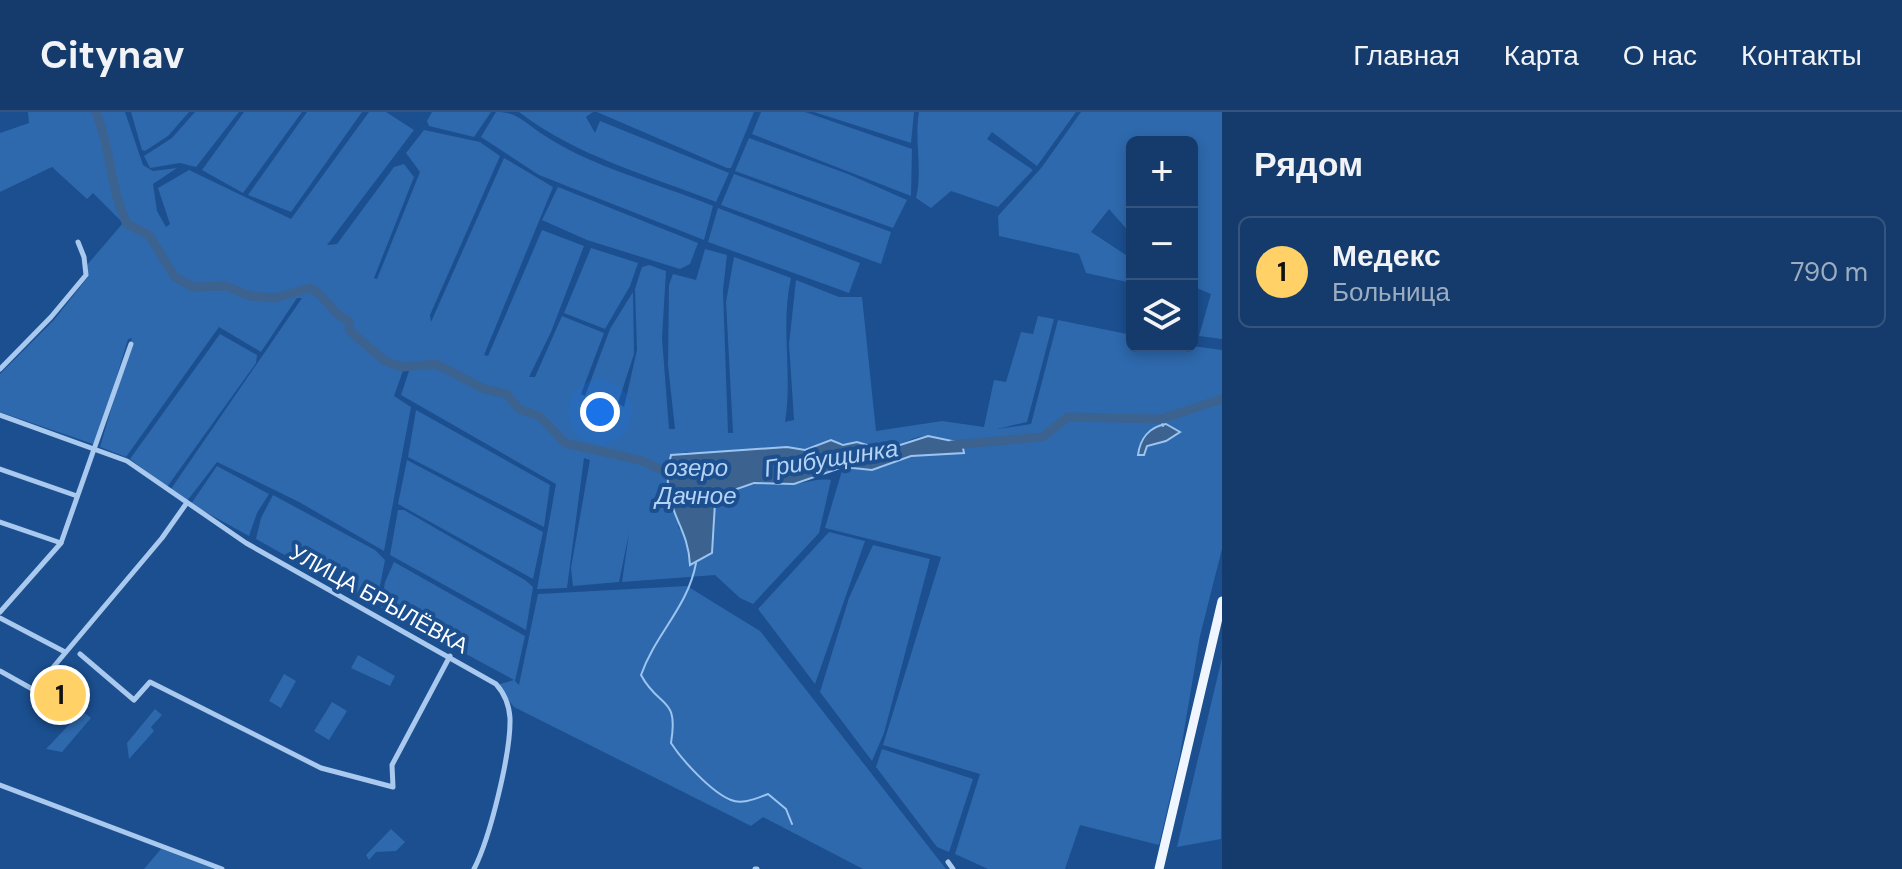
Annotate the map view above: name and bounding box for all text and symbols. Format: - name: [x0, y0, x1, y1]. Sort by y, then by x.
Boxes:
- text: Citynav: [40, 30, 184, 80]
- text: Главная: [1353, 37, 1460, 74]
- text: Карта: [1504, 37, 1579, 74]
- text: О нас: [1623, 37, 1697, 74]
- text: Контакты: [1741, 37, 1862, 74]
- map controls: [1126, 136, 1198, 352]
- button: +: [1126, 136, 1198, 208]
- text: Рядом: [1254, 142, 1363, 187]
- button: −: [1126, 208, 1198, 280]
- text: Медекс: [1332, 236, 1441, 275]
- text: 1: [1277, 255, 1287, 289]
- text: 790 m: [1791, 255, 1868, 289]
- text: Больница: [1332, 275, 1450, 309]
- button: layers: [1126, 280, 1198, 352]
- your location: [580, 392, 620, 432]
- water label: Грибущинка: [762, 432, 900, 484]
- water label: озеро Дачное: [653, 452, 736, 511]
- street label: УЛИЦА БРЫЛЁВКА: [284, 538, 474, 660]
- pin: 1: [34, 665, 86, 725]

